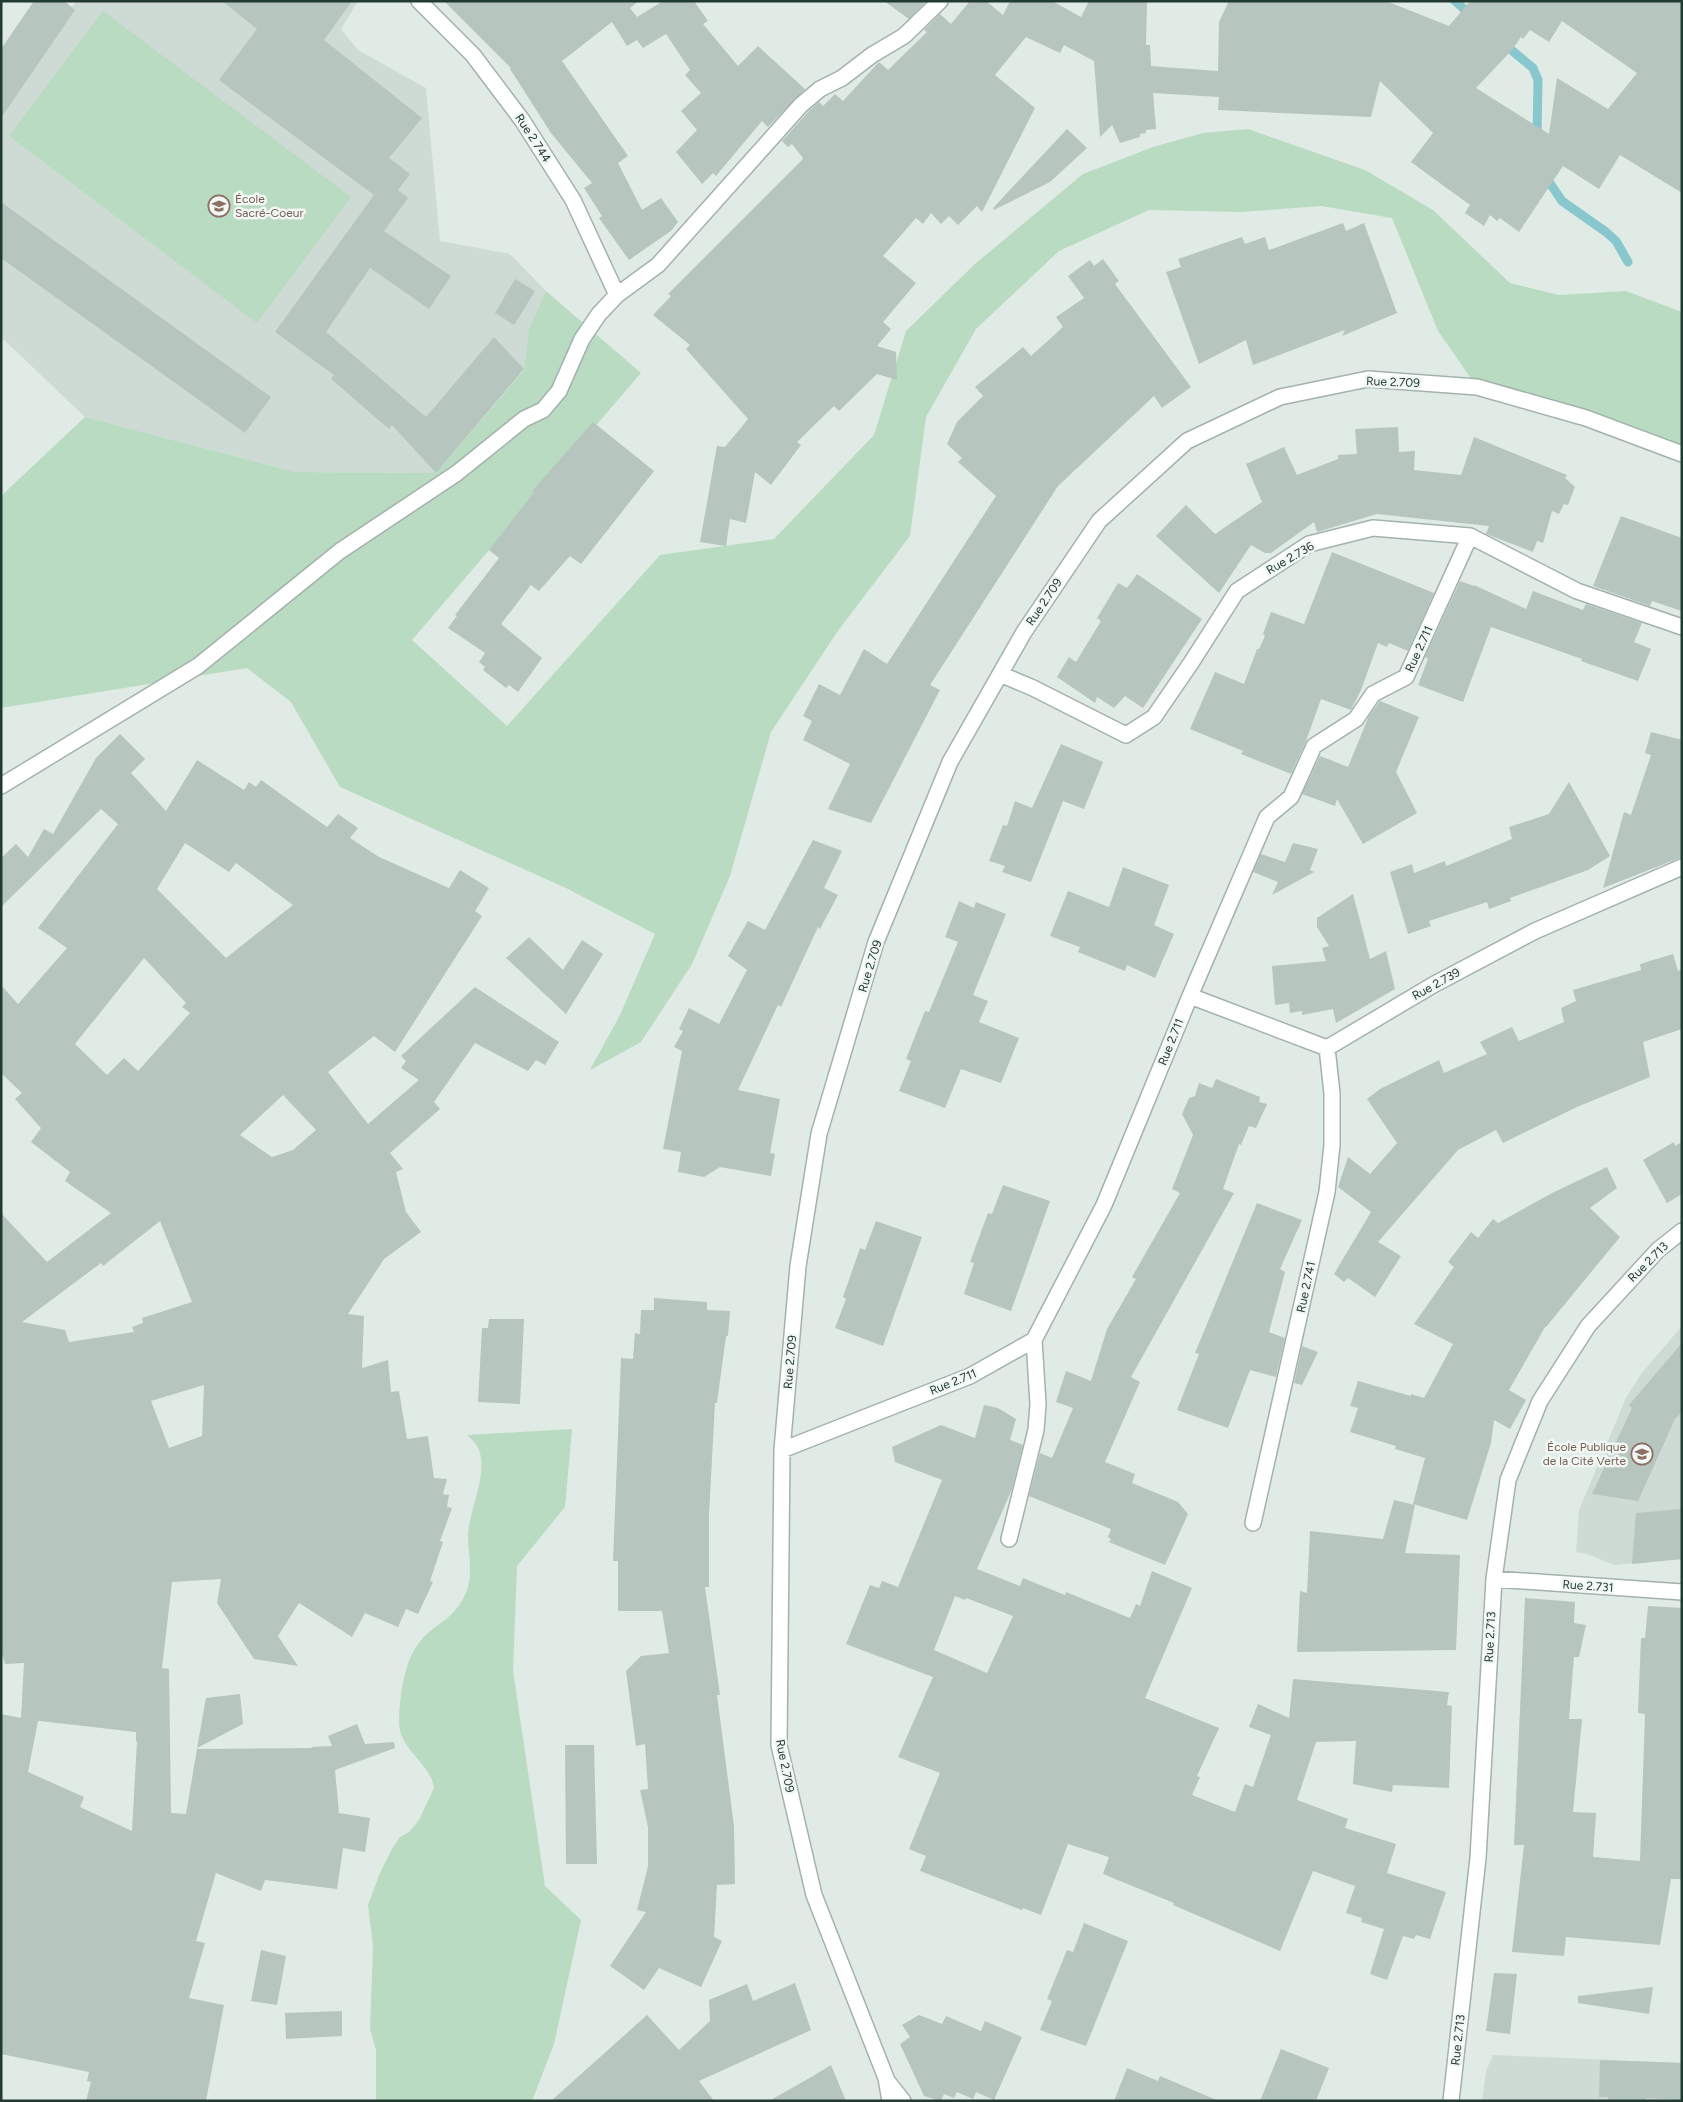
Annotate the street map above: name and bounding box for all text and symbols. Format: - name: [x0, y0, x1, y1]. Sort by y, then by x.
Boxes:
- street label: Rue 2 744: [512, 111, 554, 165]
- place label: École Sacré-Coeur: [235, 192, 304, 220]
- school or university icon: École Sacré-Coeur: [207, 194, 231, 218]
- street label: Rue 2.709: [1366, 374, 1420, 390]
- street label: Rue 2.736: [1264, 539, 1316, 577]
- street label: Rue 2.709: [1023, 576, 1065, 628]
- street label: Rue 2.711: [1402, 624, 1436, 674]
- street label: Rue 2.709: [855, 938, 885, 994]
- street label: Rue 2.739: [1410, 965, 1463, 1003]
- street label: Rue 2.711: [1155, 1017, 1187, 1067]
- street label: Rue 2.713: [1625, 1239, 1671, 1285]
- street label: Rue 2.741: [1294, 1260, 1318, 1314]
- street label: Rue 2.709: [781, 1334, 799, 1389]
- street label: Rue 2.711: [928, 1366, 978, 1398]
- place label: École Publique de la Cité Verte: [1543, 1440, 1626, 1468]
- school or university icon: École Publique de la Cité Verte: [1630, 1442, 1654, 1466]
- street label: Rue 2.731: [1562, 1577, 1614, 1595]
- street label: Rue 2.713: [1482, 1611, 1498, 1663]
- street label: Rue 2.709: [773, 1738, 797, 1794]
- street label: Rue 2.713: [1448, 2014, 1468, 2066]

